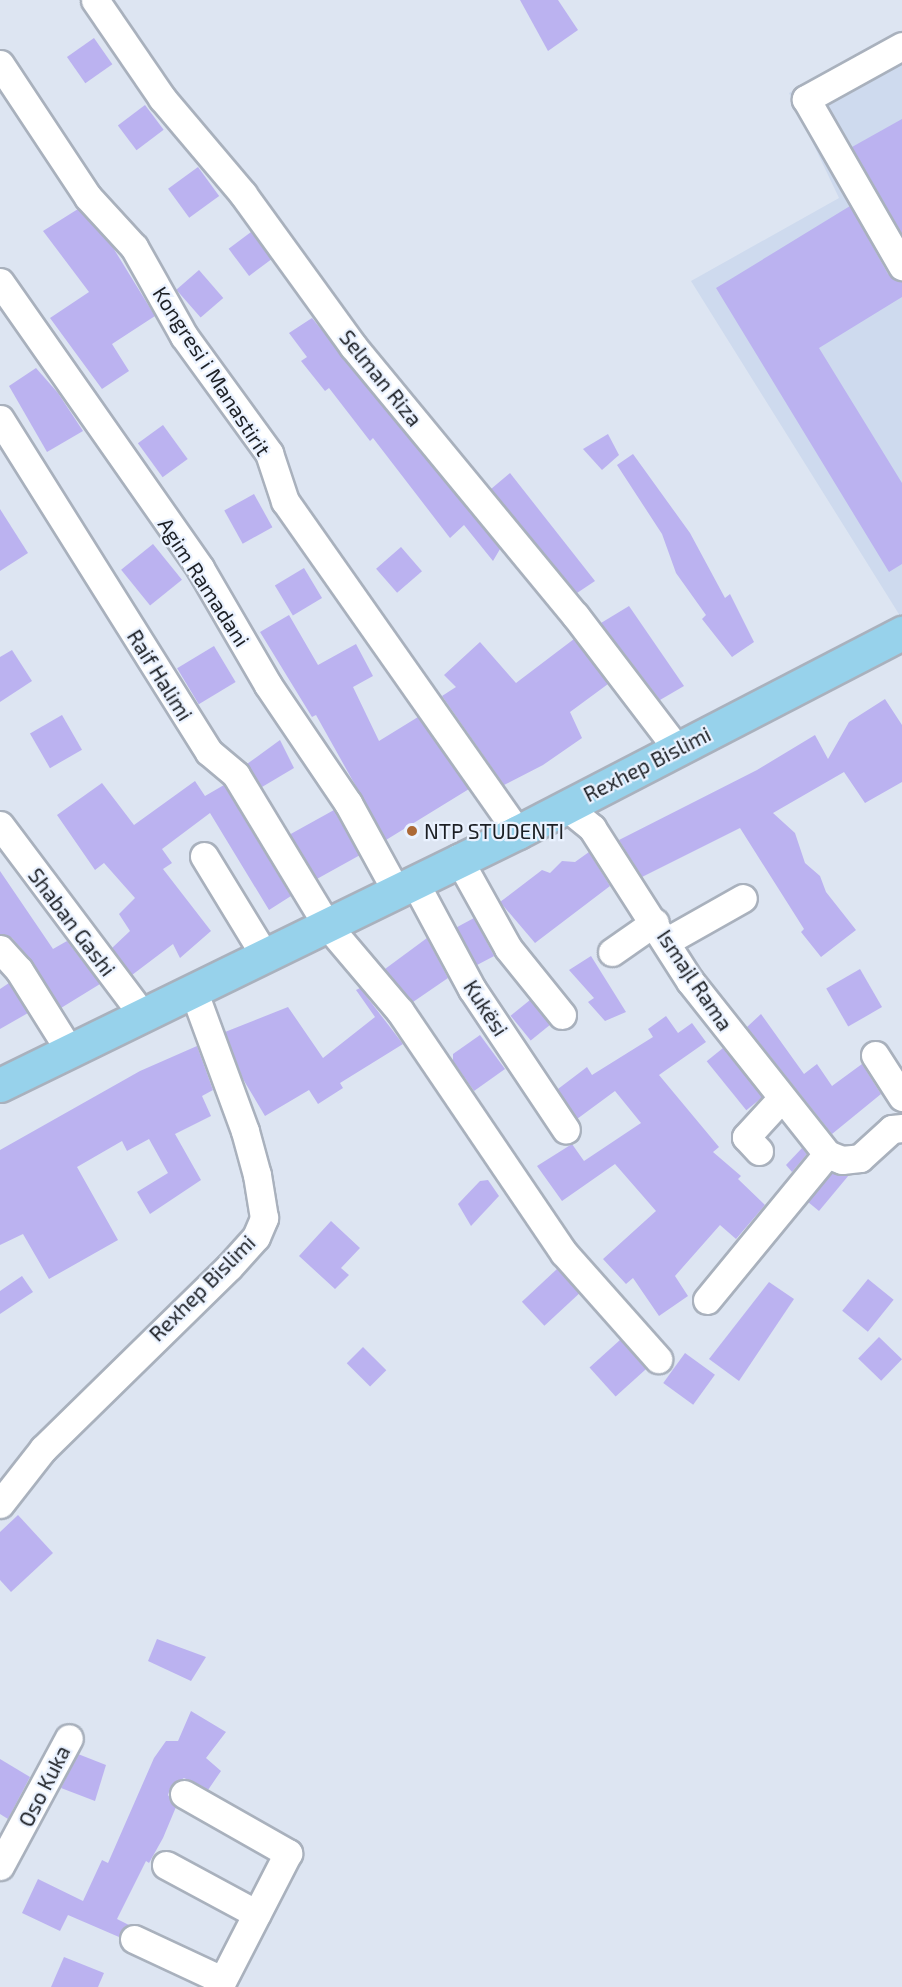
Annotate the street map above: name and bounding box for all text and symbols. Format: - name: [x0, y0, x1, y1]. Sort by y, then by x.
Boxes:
- street label: Kongresi i Manastirit: [148, 282, 276, 460]
- street label: Selman Riza: [335, 325, 427, 431]
- street label: Agim Ramadani: [153, 513, 255, 651]
- street label: Raif Halimi: [122, 625, 198, 725]
- street label: Rexhep Bislimi: [579, 721, 715, 807]
- place label: NTP STUDENTI: [424, 818, 564, 844]
- marker: NTP STUDENTI: [405, 824, 419, 838]
- street label: Shaban Gashi: [23, 863, 121, 981]
- street label: Ismajl Rama: [652, 925, 738, 1035]
- street label: Kukësi: [459, 975, 513, 1041]
- street label: Rexhep Bislimi: [144, 1230, 260, 1346]
- street label: Oso Kuka: [13, 1741, 75, 1831]

